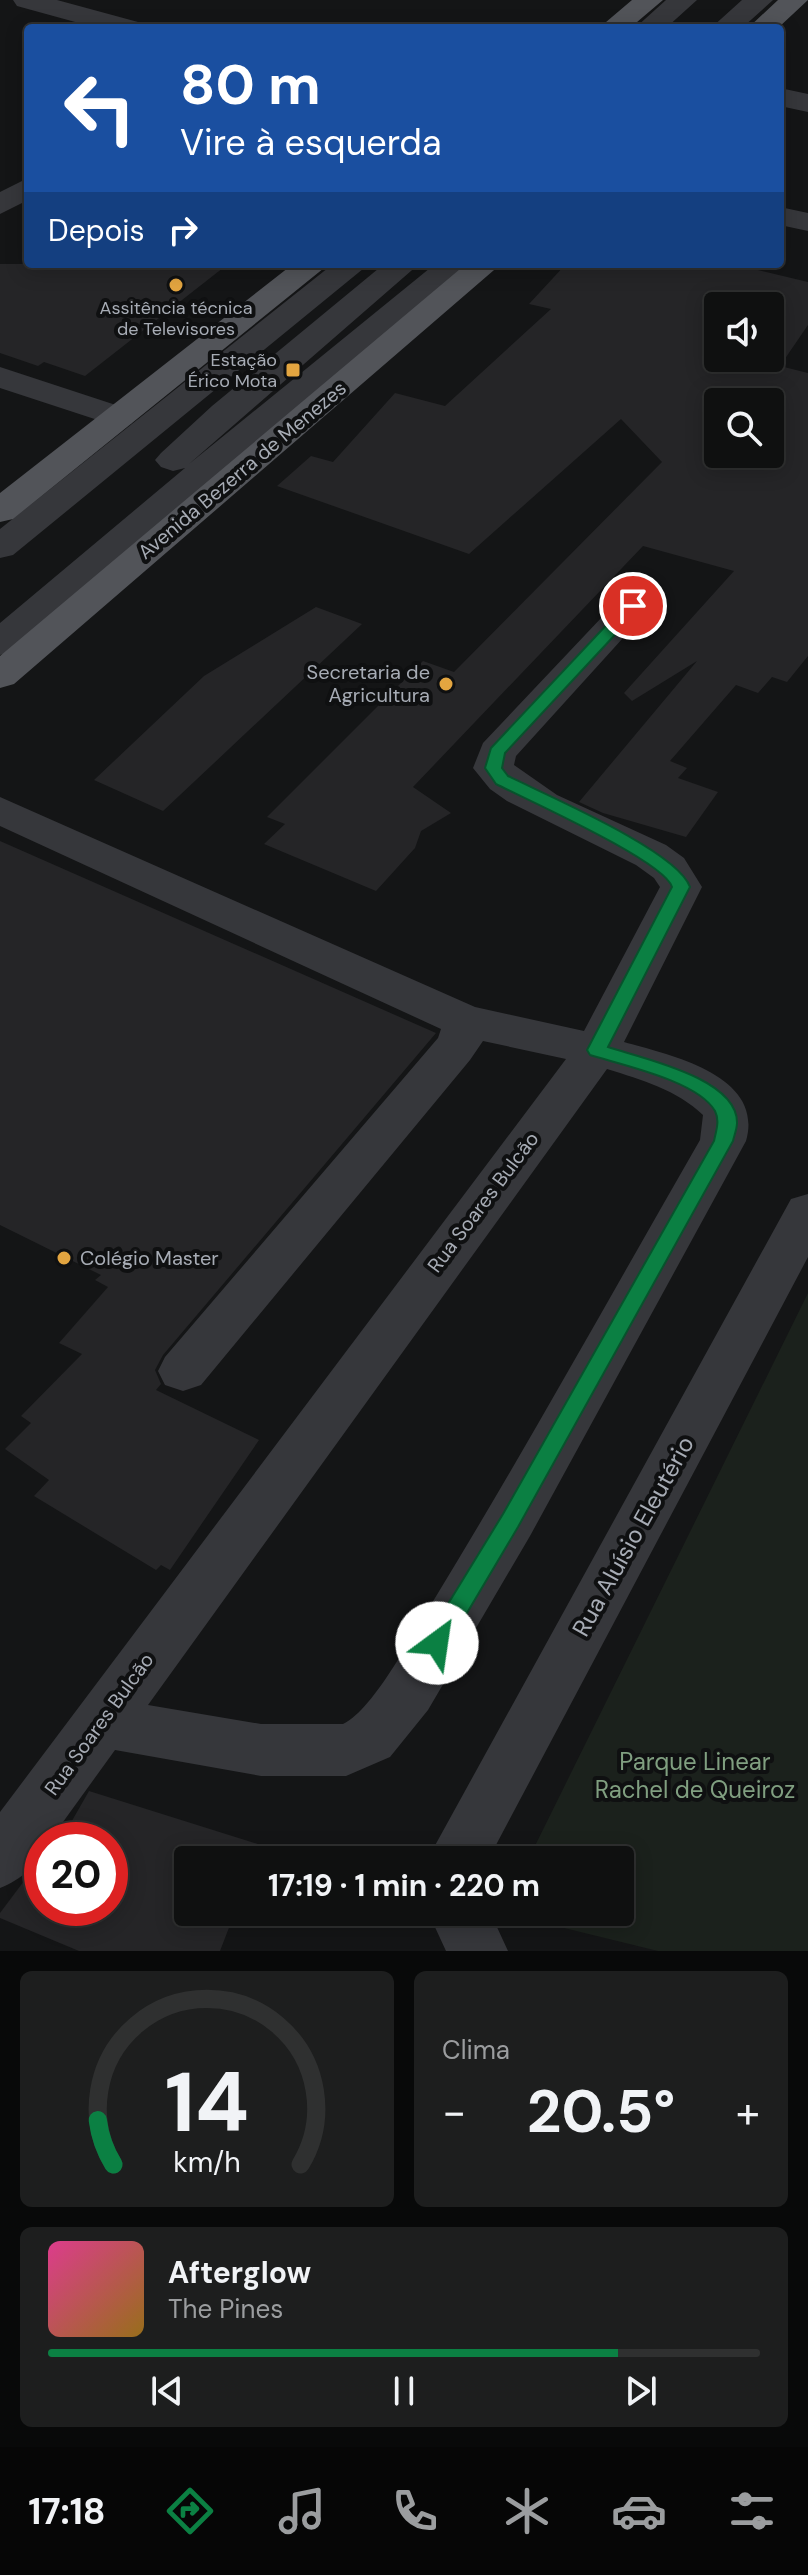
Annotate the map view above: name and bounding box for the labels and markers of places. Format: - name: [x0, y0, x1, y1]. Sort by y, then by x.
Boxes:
- marker: Assitência técnica de Televisores: [167, 276, 185, 294]
- place label: Assitência técnica de Televisores: [100, 296, 252, 341]
- place label: Estação Érico Mota: [188, 348, 277, 393]
- marker: Estação Érico Mota: [284, 361, 302, 379]
- pin: [599, 572, 667, 640]
- place label: Secretaria de Agricultura: [307, 659, 430, 708]
- marker: Secretaria de Agricultura: [437, 675, 455, 693]
- place label: Colégio Master: [80, 1245, 219, 1271]
- marker: Colégio Master: [55, 1249, 73, 1267]

